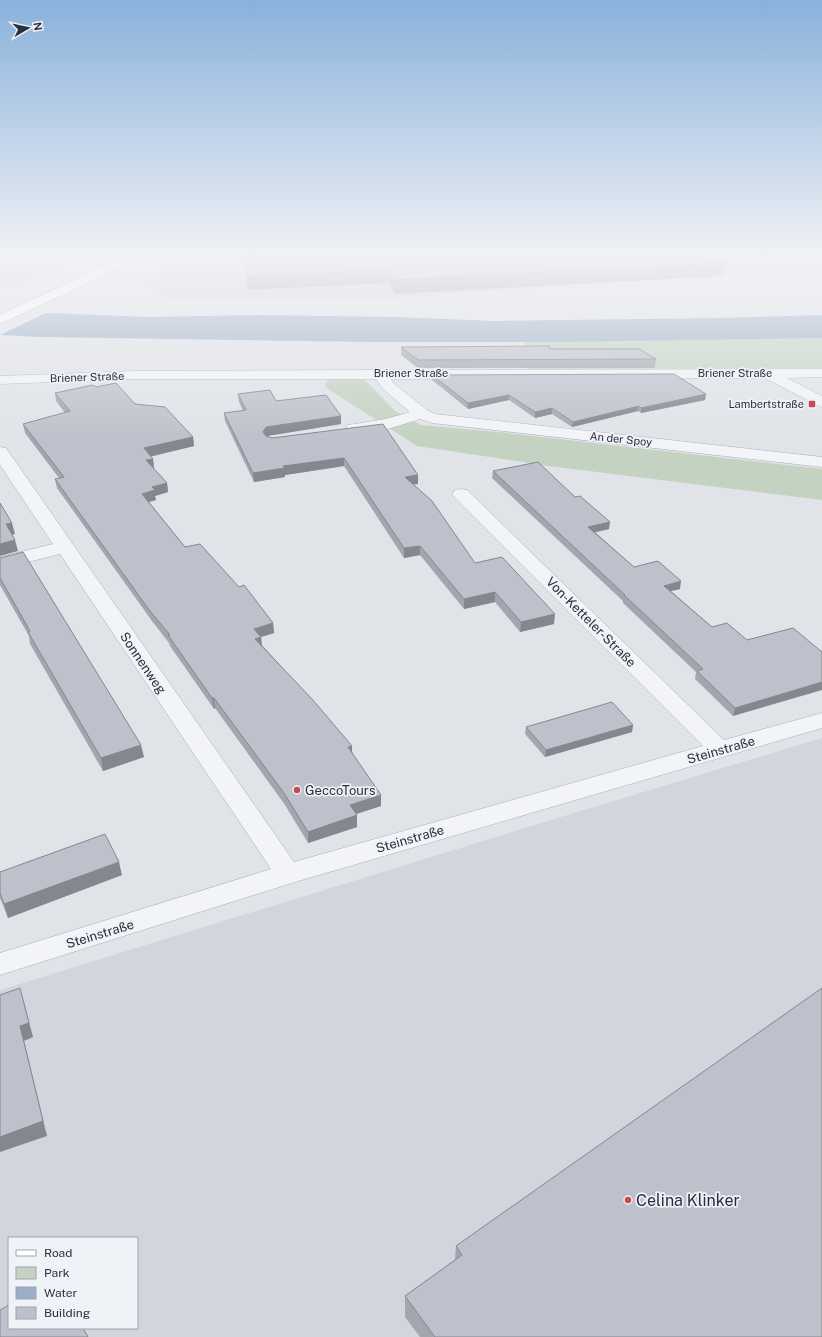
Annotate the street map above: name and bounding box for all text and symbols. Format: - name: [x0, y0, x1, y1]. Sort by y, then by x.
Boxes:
- north arrow: [8, 8, 48, 48]
- text: N: [31, 21, 44, 32]
- street label: Briener Straße: [374, 367, 448, 379]
- street label: Briener Straße: [698, 367, 772, 379]
- street label: Briener Straße: [50, 370, 124, 384]
- place label: Lambertstraße: [728, 398, 804, 410]
- marker: Lambertstraße: [807, 399, 817, 409]
- street label: An der Spoy: [589, 430, 653, 448]
- street label: Von-Ketteler-Straße: [543, 574, 639, 670]
- street label: Sonnenweg: [117, 629, 169, 697]
- street label: Steinstraße: [685, 733, 757, 767]
- place label: GeccoTours: [305, 783, 375, 798]
- marker: GeccoTours: [292, 785, 302, 795]
- street label: Steinstraße: [374, 822, 446, 856]
- street label: Steinstraße: [64, 917, 136, 951]
- place label: Celina Klinker: [636, 1191, 740, 1210]
- marker: Celina Klinker: [623, 1195, 633, 1205]
- legend: [8, 1237, 138, 1329]
- text: Road: [44, 1246, 72, 1260]
- text: Park: [44, 1266, 70, 1280]
- text: Water: [44, 1286, 78, 1300]
- text: Building: [44, 1306, 90, 1320]

